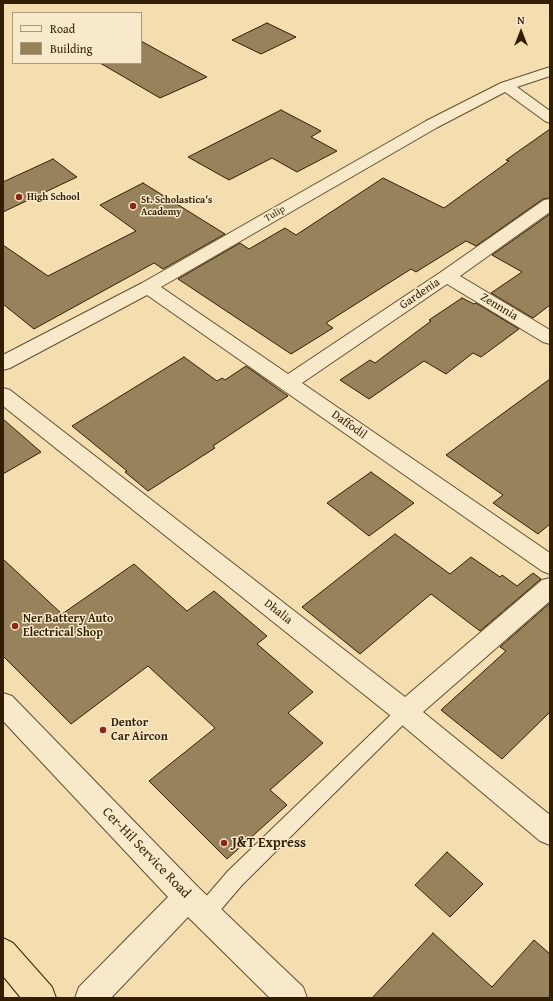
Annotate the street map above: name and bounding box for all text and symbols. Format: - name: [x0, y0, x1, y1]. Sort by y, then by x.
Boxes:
- legend: [12, 12, 142, 64]
- north arrow: [501, 12, 541, 52]
- text: N: [517, 12, 525, 28]
- text: Road: [50, 20, 75, 37]
- text: Building: [50, 40, 93, 57]
- place label: High School: [27, 191, 80, 203]
- marker: High School: [14, 192, 24, 202]
- place label: St. Scholastica's Academy: [141, 194, 212, 218]
- marker: St. Scholastica's Academy: [128, 201, 138, 211]
- street label: Tulip: [262, 203, 288, 225]
- street label: Gardenia: [397, 275, 443, 313]
- street label: Zennnia: [478, 290, 520, 324]
- street label: Daffodil: [329, 408, 369, 442]
- street label: Dhalia: [261, 596, 295, 628]
- place label: Ner Battery Auto Electrical Shop: [23, 612, 113, 640]
- marker: Ner Battery Auto Electrical Shop: [10, 621, 20, 631]
- place label: Dentor Car Aircon: [111, 716, 168, 744]
- marker: Dentor Car Aircon: [98, 725, 108, 735]
- street label: Cer-Hil Service Road: [98, 804, 194, 902]
- place label: J&T Express: [232, 835, 306, 851]
- marker: J&T Express: [219, 838, 229, 848]

